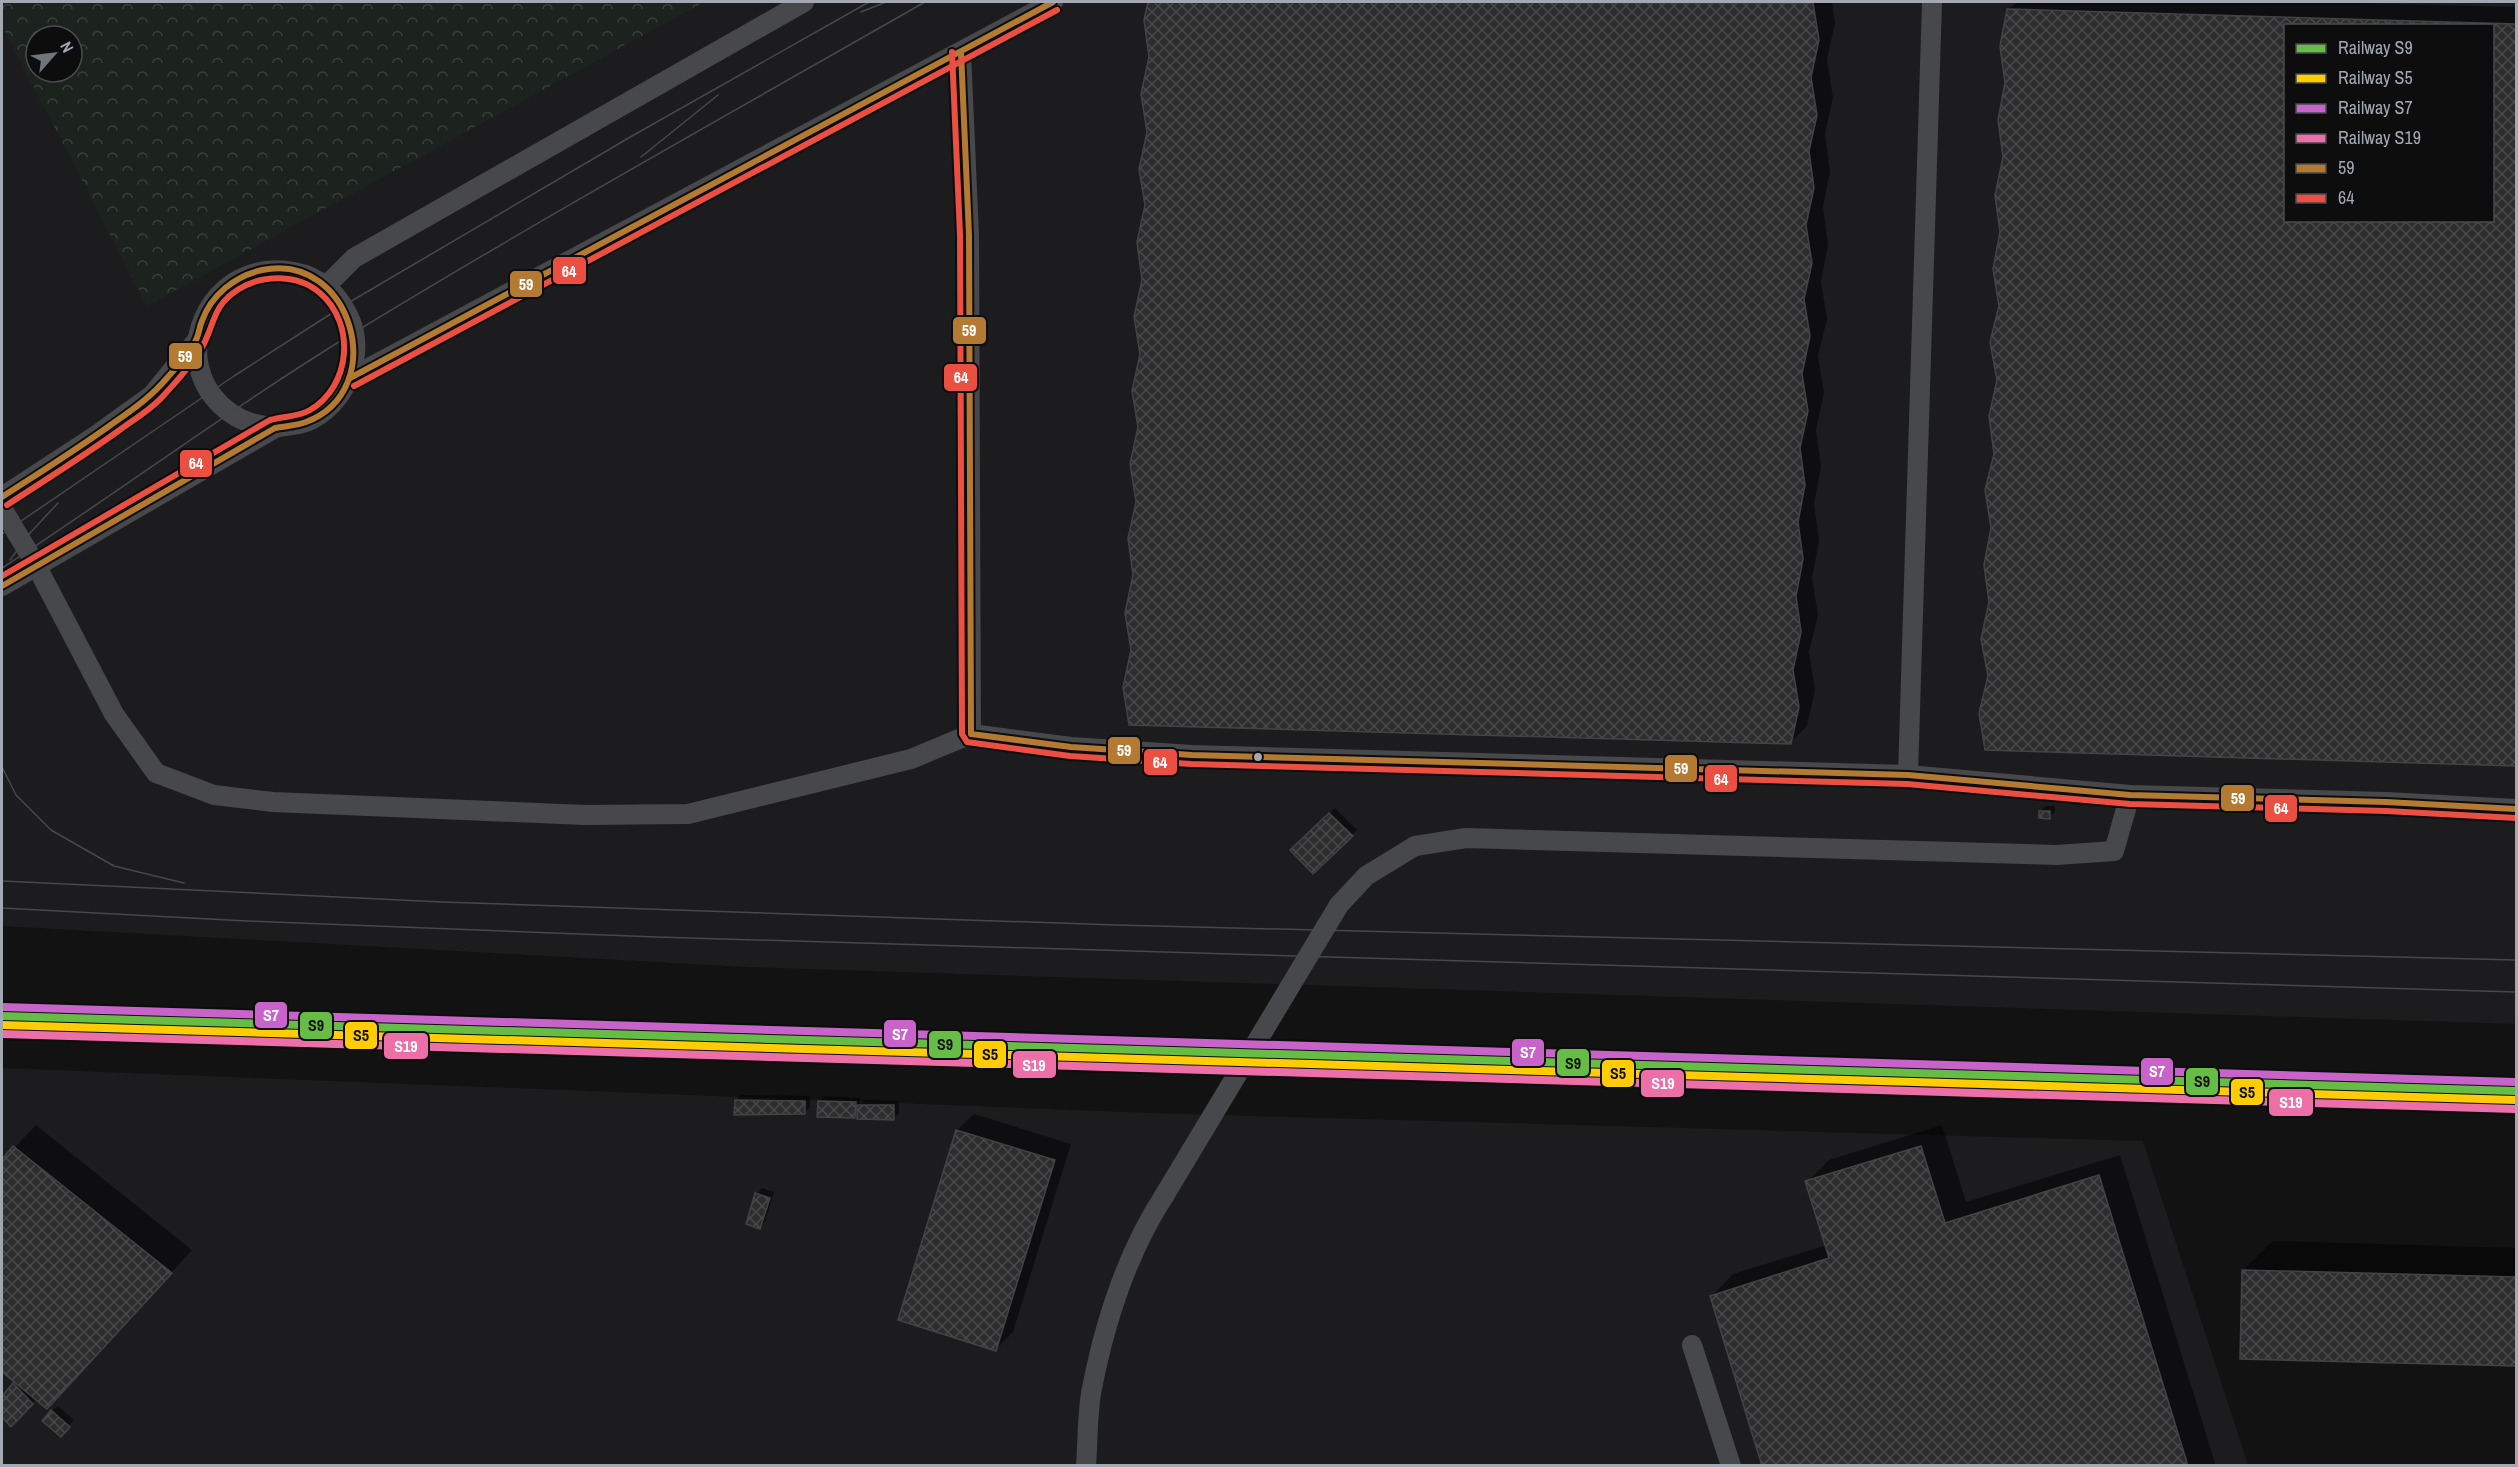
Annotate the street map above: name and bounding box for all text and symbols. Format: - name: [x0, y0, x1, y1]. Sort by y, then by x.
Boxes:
- north arrow: [24, 24, 84, 84]
- legend: [2284, 24, 2494, 222]
- text: Railway S9: [2338, 35, 2413, 60]
- text: N: [55, 38, 79, 56]
- text: Railway S5: [2338, 65, 2413, 90]
- text: Railway S7: [2338, 95, 2413, 120]
- text: Railway S19: [2338, 125, 2421, 150]
- text: 59: [2338, 155, 2354, 180]
- text: 64: [2338, 185, 2354, 210]
- line badge: 64: [552, 256, 587, 285]
- text: 64: [562, 260, 577, 282]
- line badge: 59: [509, 270, 543, 298]
- text: 59: [519, 273, 533, 295]
- line badge: 59: [952, 316, 987, 345]
- text: 59: [962, 319, 976, 341]
- line badge: 59: [168, 342, 203, 370]
- text: 59: [178, 345, 192, 367]
- line badge: 64: [943, 363, 978, 392]
- text: 64: [954, 366, 969, 388]
- line badge: 64: [179, 449, 213, 478]
- text: 64: [189, 452, 204, 474]
- line badge: 59: [1107, 736, 1141, 765]
- text: 59: [1117, 739, 1131, 761]
- line badge: 64: [1143, 748, 1178, 776]
- text: 64: [1153, 751, 1168, 773]
- unlabelled marker: [1252, 751, 1264, 763]
- line badge: 59: [1664, 754, 1698, 783]
- text: 59: [1674, 757, 1688, 779]
- line badge: 64: [1704, 764, 1738, 793]
- text: 64: [1714, 768, 1729, 790]
- line badge: 59: [2220, 784, 2255, 812]
- text: 59: [2231, 787, 2245, 809]
- line badge: 64: [2264, 794, 2298, 823]
- text: 64: [2274, 797, 2289, 819]
- line badge: S7: [254, 1001, 288, 1029]
- text: S7: [263, 1004, 279, 1026]
- line badge: S9: [299, 1011, 333, 1040]
- text: S9: [308, 1014, 324, 1036]
- line badge: S7: [883, 1019, 917, 1048]
- line badge: S5: [344, 1021, 378, 1050]
- text: S7: [892, 1023, 908, 1045]
- text: S5: [353, 1024, 369, 1046]
- line badge: S9: [928, 1030, 962, 1059]
- line badge: S19: [383, 1032, 429, 1060]
- text: S9: [937, 1033, 953, 1055]
- text: S19: [394, 1035, 418, 1057]
- line badge: S7: [1511, 1038, 1545, 1067]
- line badge: S5: [973, 1040, 1007, 1069]
- text: S7: [1520, 1041, 1536, 1063]
- text: S5: [982, 1043, 998, 1065]
- line badge: S9: [1556, 1048, 1590, 1077]
- line badge: S19: [1012, 1050, 1057, 1079]
- text: S9: [1565, 1052, 1581, 1074]
- text: S19: [1022, 1054, 1046, 1076]
- line badge: S7: [2140, 1057, 2174, 1086]
- line badge: S5: [1601, 1059, 1635, 1088]
- text: S7: [2149, 1060, 2165, 1082]
- text: S5: [1610, 1062, 1626, 1084]
- line badge: S9: [2185, 1067, 2219, 1096]
- line badge: S19: [1640, 1069, 1685, 1098]
- text: S9: [2194, 1070, 2210, 1092]
- text: S19: [1651, 1072, 1675, 1094]
- line badge: S5: [2230, 1078, 2264, 1106]
- text: S5: [2239, 1081, 2255, 1103]
- line badge: S19: [2268, 1088, 2314, 1117]
- text: S19: [2279, 1091, 2303, 1113]

